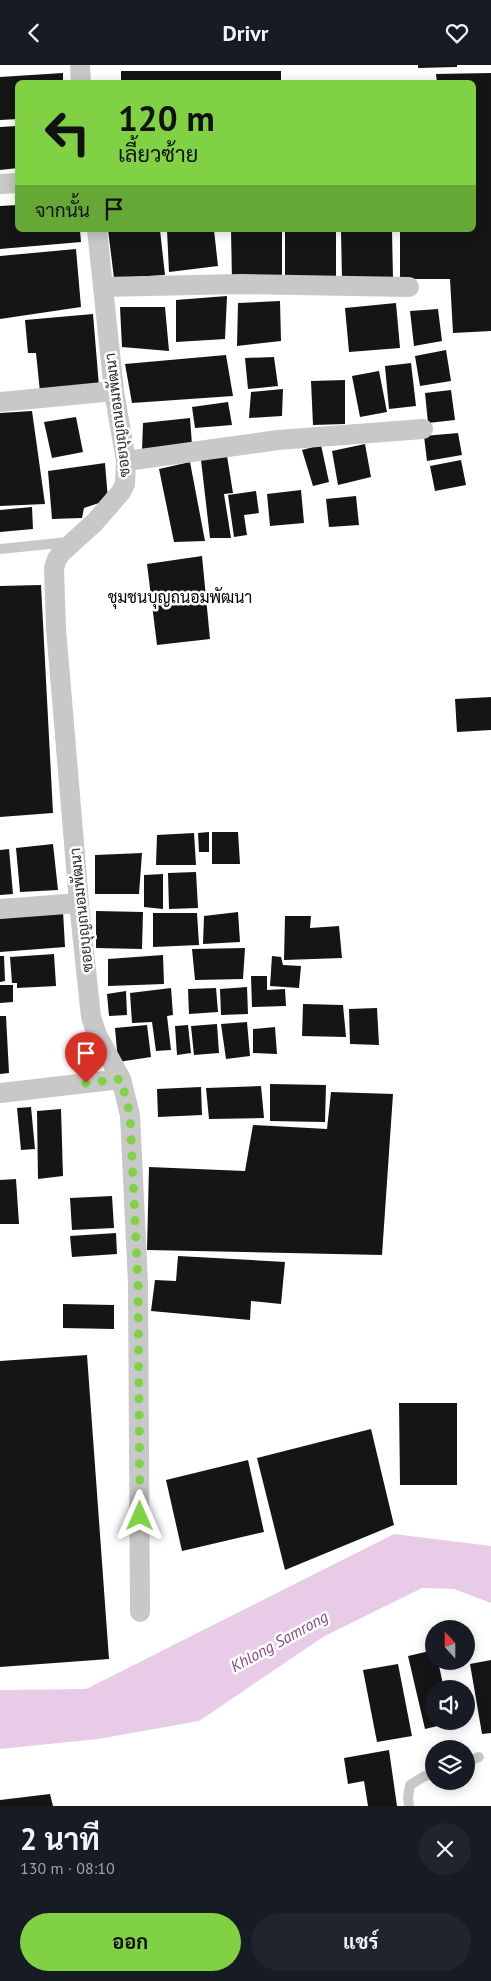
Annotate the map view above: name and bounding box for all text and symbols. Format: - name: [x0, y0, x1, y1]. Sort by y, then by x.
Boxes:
- icon: back: [20, 19, 48, 47]
- text: Drivr: [222, 19, 269, 47]
- icon: heart: [443, 19, 471, 47]
- text: 120 m: [118, 95, 215, 141]
- icon: left: [35, 100, 100, 165]
- text: เลี้ยวซ้าย: [118, 140, 198, 168]
- icon: arrive: [100, 195, 128, 223]
- text: จากนั้น: [35, 198, 90, 222]
- street label: ซอยบุญถนอมพัฒนา: [100, 351, 136, 478]
- district label: ชุมชนบุญถนอมพัฒนา: [108, 587, 252, 609]
- street label: ซอยบุญถนอมพัฒนา: [65, 847, 99, 973]
- pin: [65, 1032, 107, 1083]
- icon: arrive: [72, 1039, 100, 1067]
- position arrow: [113, 1489, 165, 1541]
- water label: Khlong Samrong: [227, 1606, 331, 1676]
- north arrow: [425, 1620, 475, 1670]
- map controls: [425, 1620, 475, 1790]
- button: sound: [425, 1680, 475, 1730]
- button: layers: [425, 1740, 475, 1790]
- text: 2 นาที: [20, 1819, 100, 1858]
- button: close: [419, 1823, 471, 1875]
- text: 130 m · 08:10: [20, 1858, 115, 1878]
- button: ออก: [20, 1913, 241, 1971]
- button: แชร์: [251, 1913, 471, 1971]

